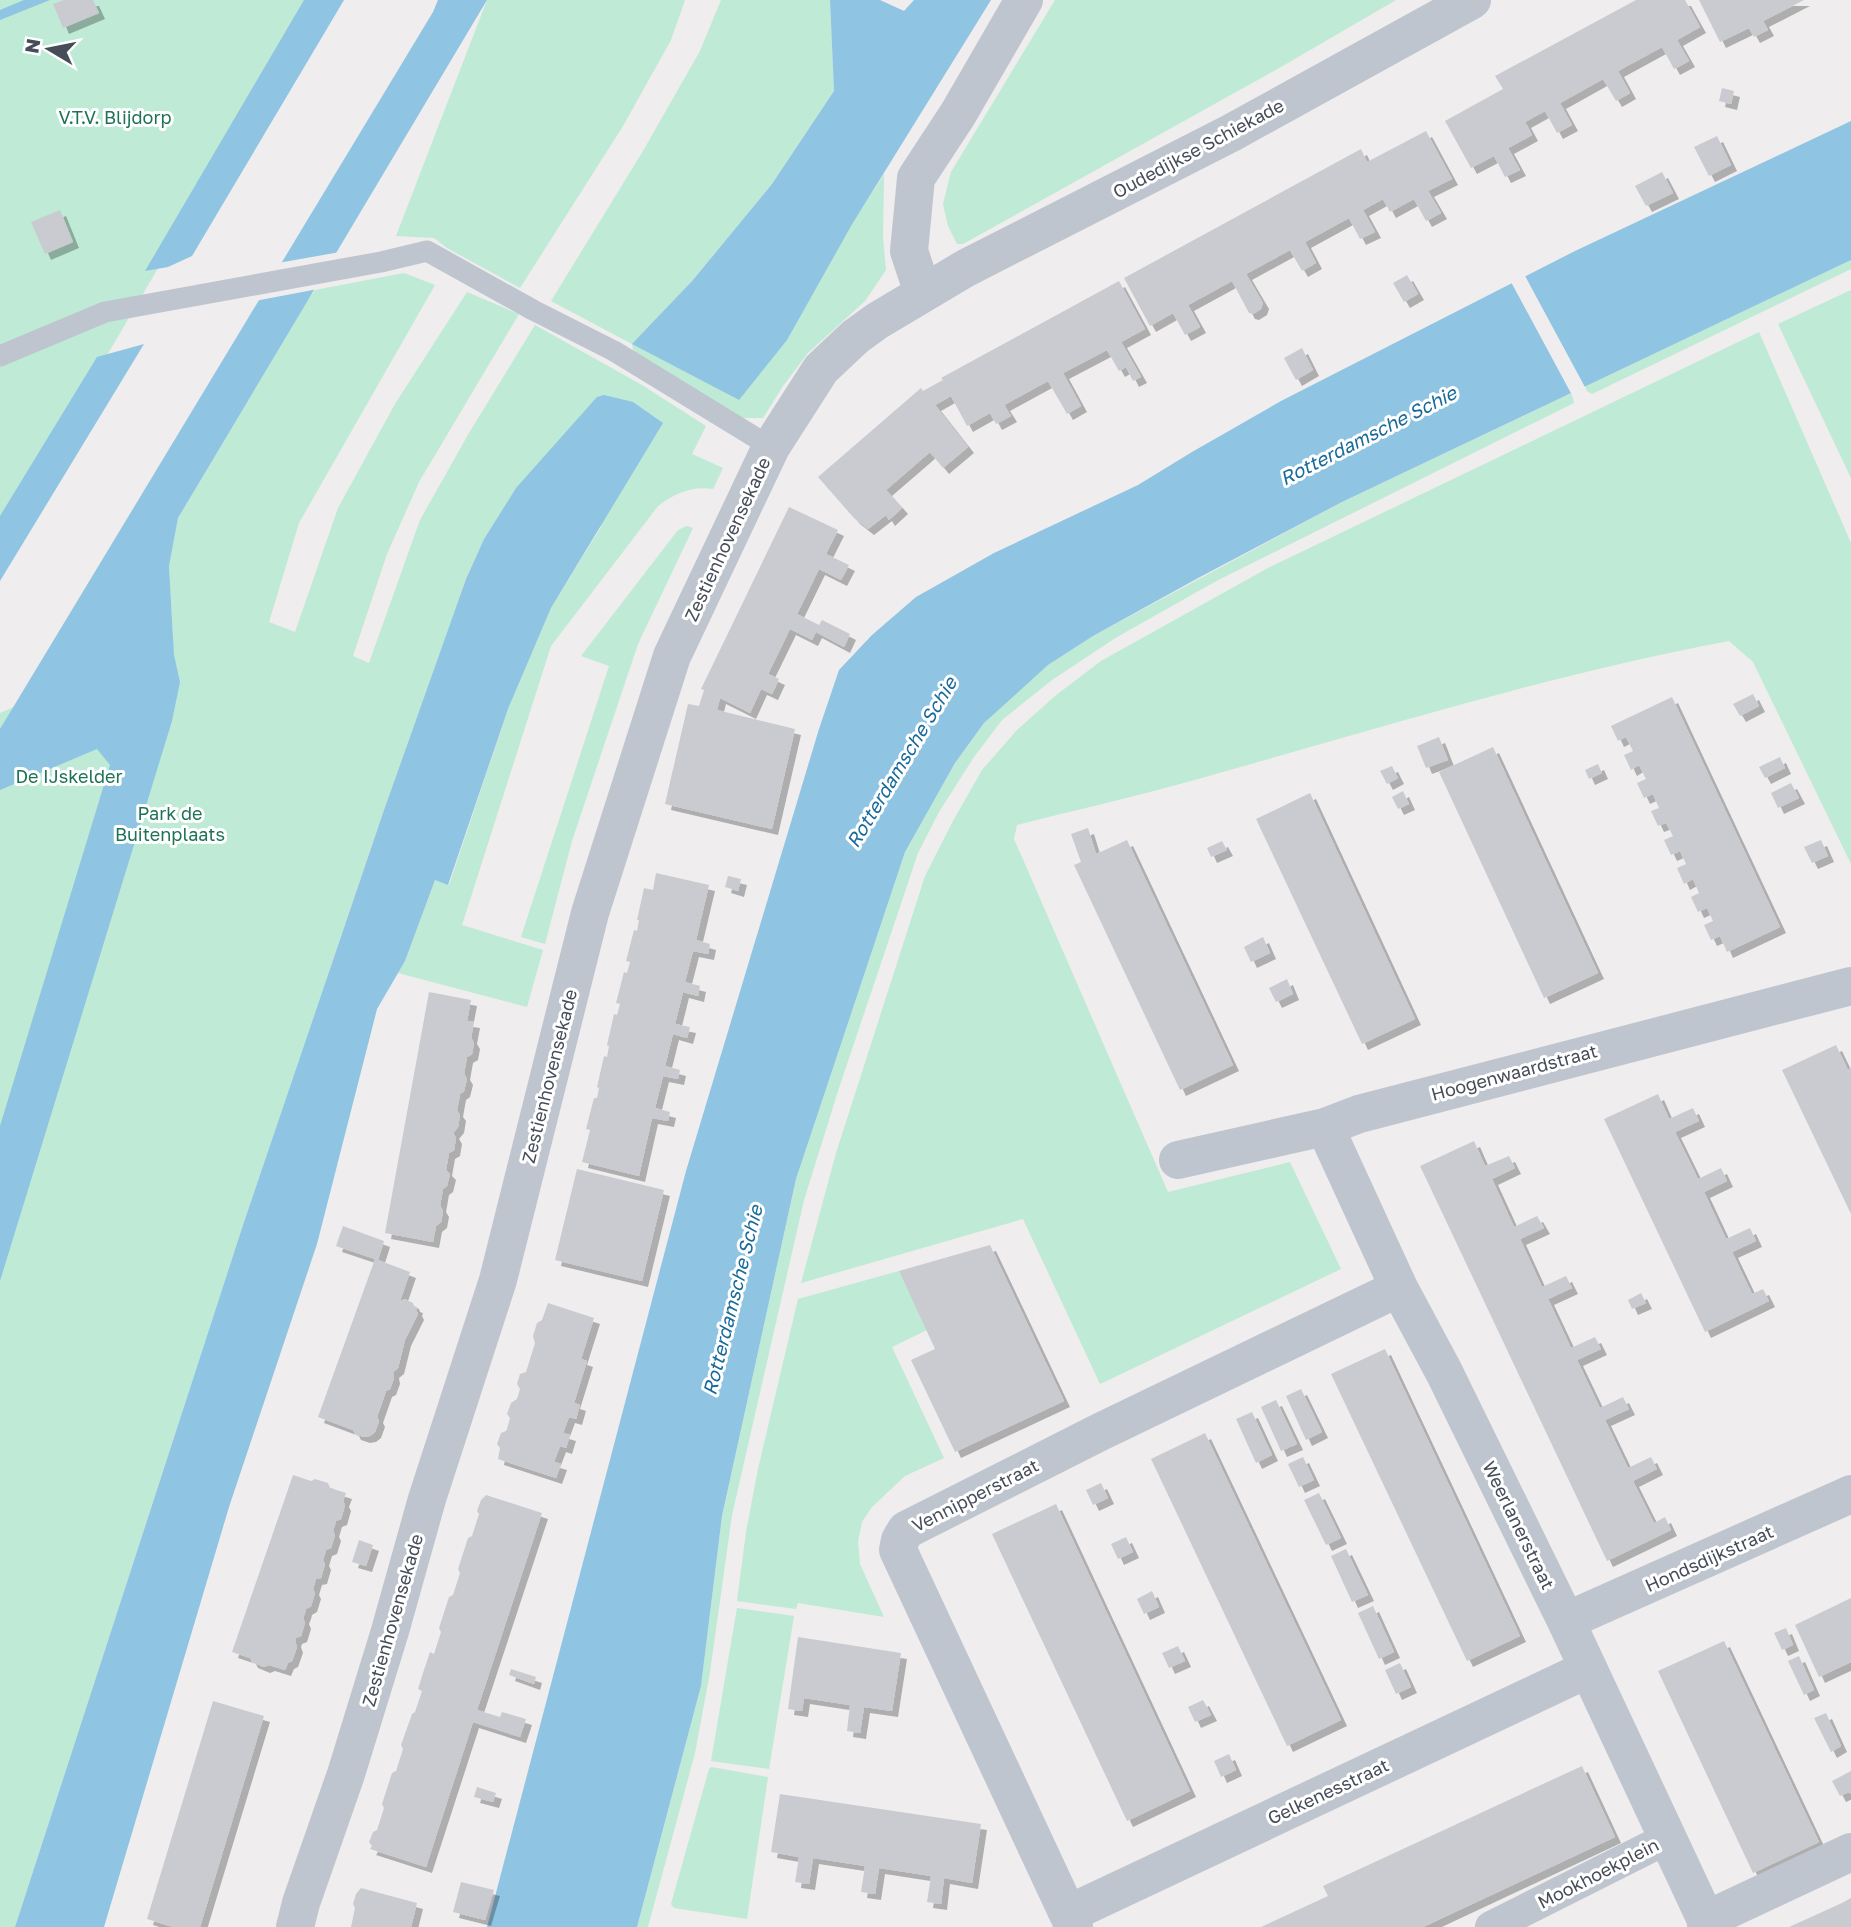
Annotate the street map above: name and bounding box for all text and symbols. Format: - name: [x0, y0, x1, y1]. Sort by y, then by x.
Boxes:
- north arrow: [14, 14, 84, 84]
- text: N: [19, 37, 44, 55]
- street label: Oudedijkse Schiekade: [1109, 94, 1287, 202]
- park label: V.T.V. Blijdorp: [59, 106, 171, 128]
- water label: Rotterdamsche Schie: [1276, 380, 1462, 489]
- street label: Zestienhovensekade: [679, 454, 775, 624]
- water label: Rotterdamsche Schie: [841, 671, 962, 851]
- park label: De IJskelder: [15, 765, 123, 787]
- park label: Park de Buitenplaats: [115, 802, 225, 845]
- street label: Zestienhovensekade: [517, 987, 581, 1165]
- street label: Hoogenwaardstraat: [1429, 1039, 1599, 1105]
- water label: Rotterdamsche Schie: [697, 1201, 767, 1397]
- street label: Vennipperstraat: [908, 1454, 1042, 1536]
- street label: Weerlanerstraat: [1478, 1457, 1560, 1593]
- street label: Hondsdijkstraat: [1641, 1520, 1777, 1596]
- street label: Zestienhovensekade: [357, 1531, 427, 1709]
- street label: Gelkenesstraat: [1264, 1753, 1392, 1829]
- street label: Mookhoekplein: [1534, 1833, 1662, 1913]

